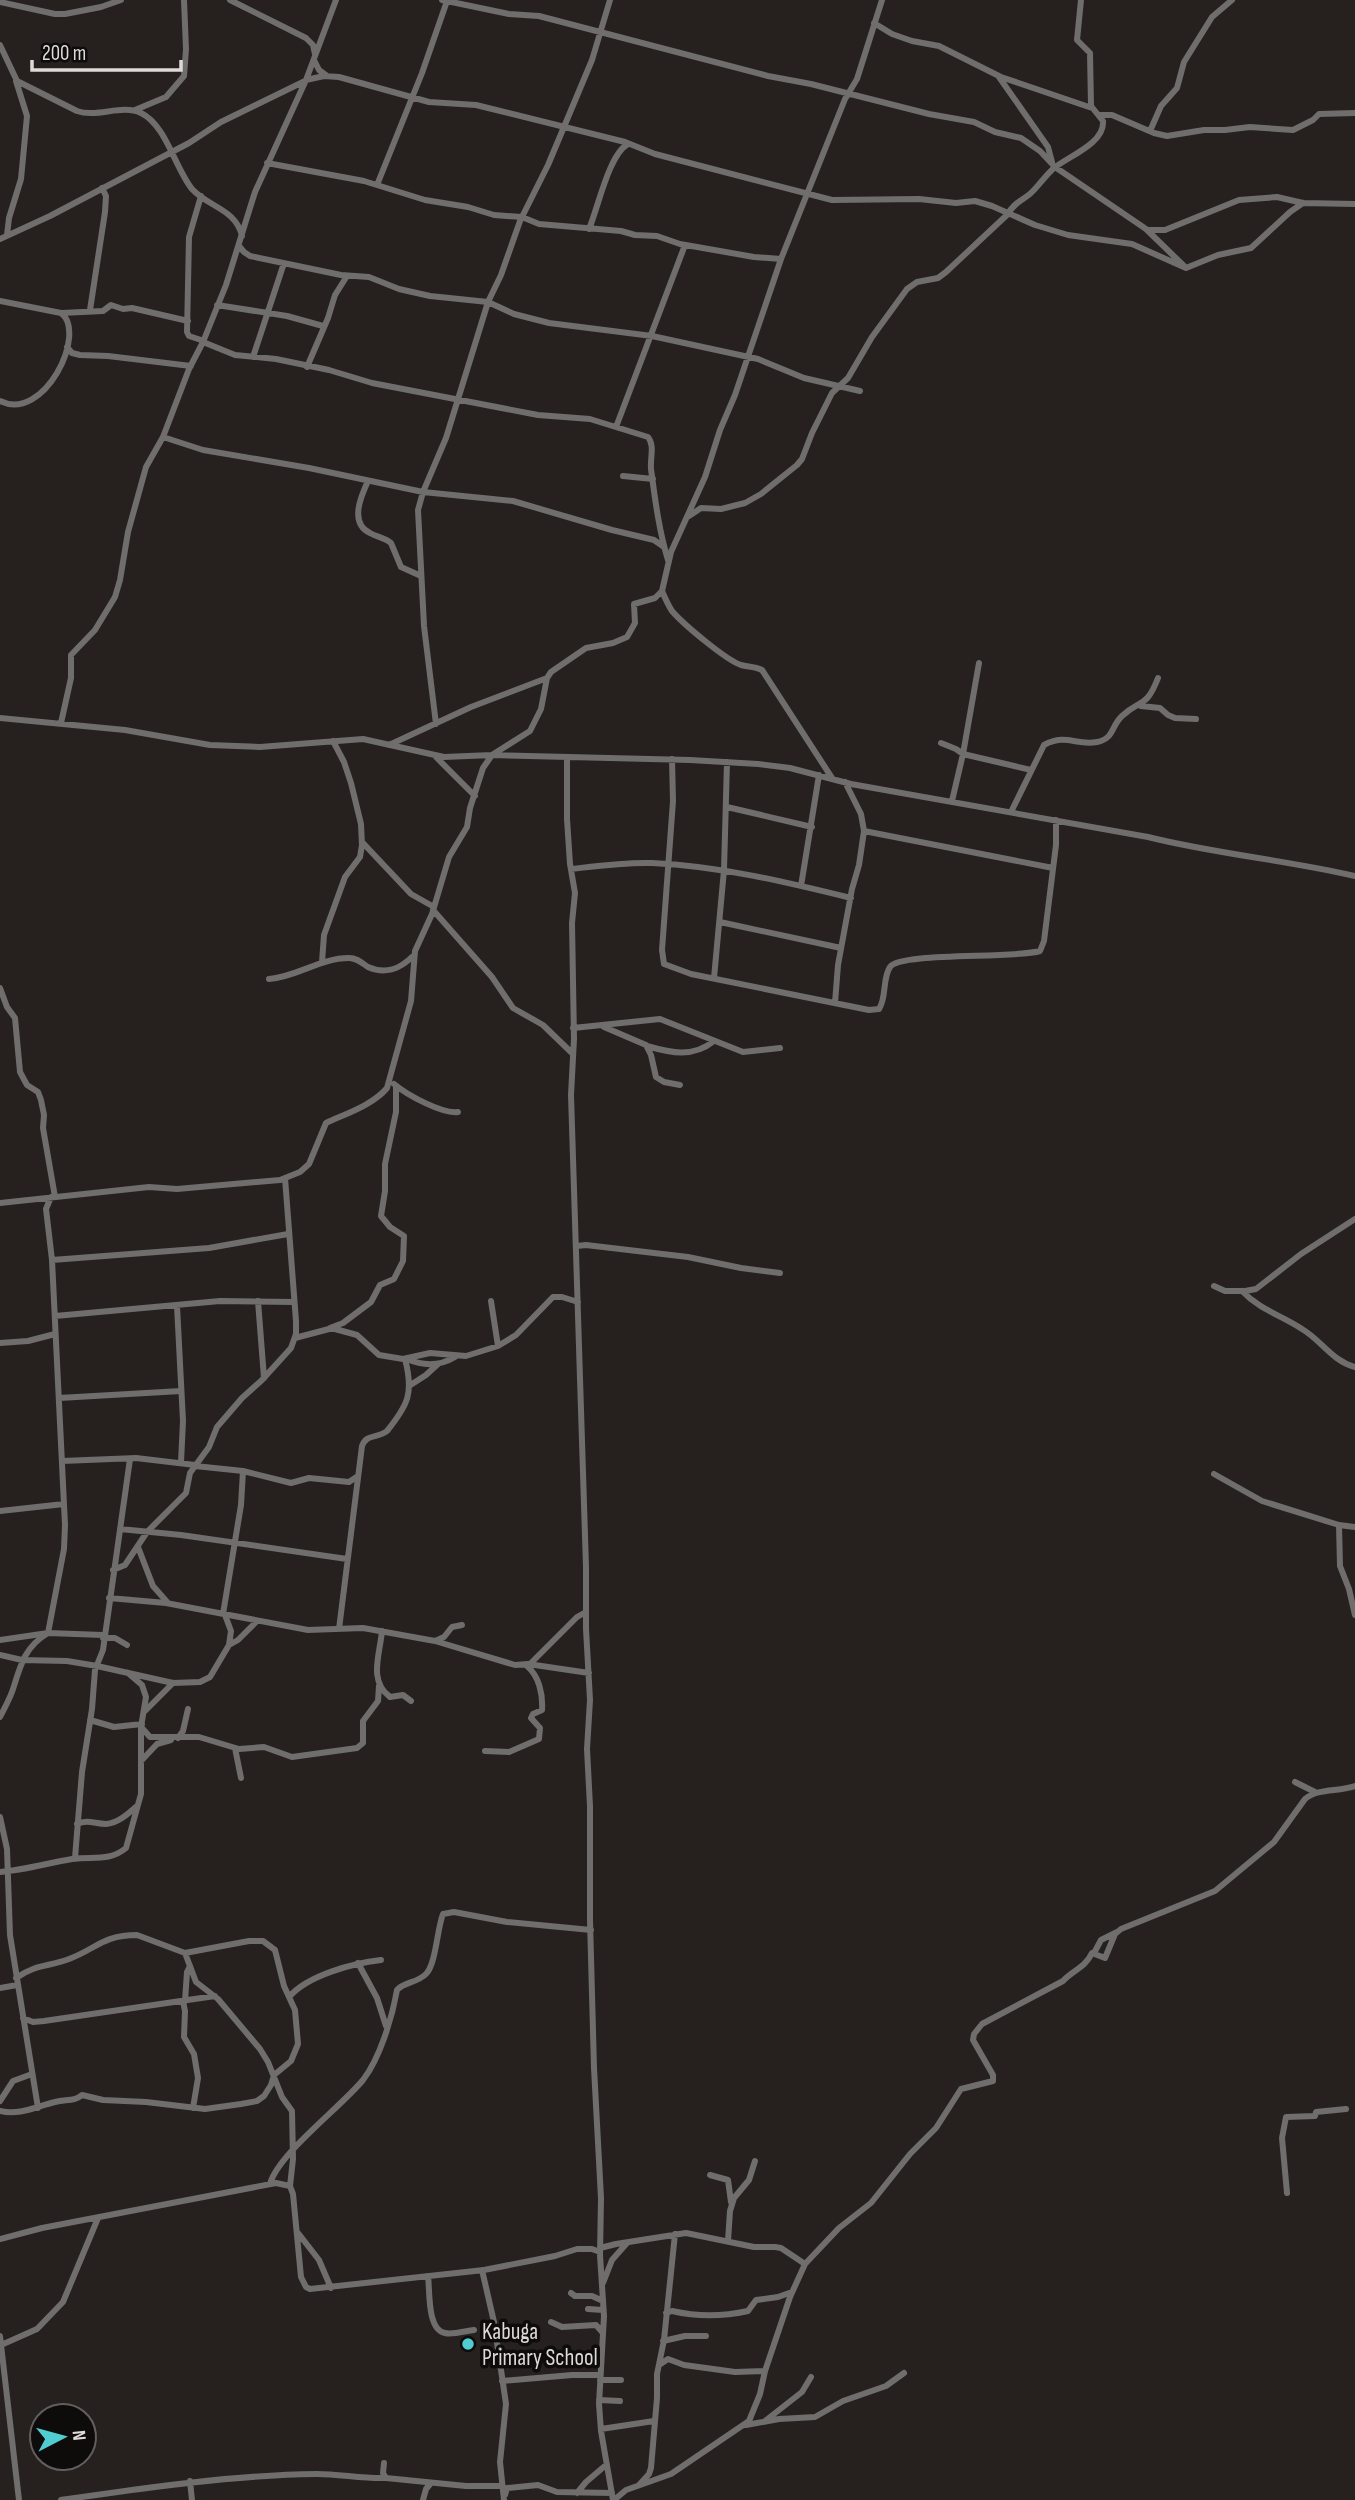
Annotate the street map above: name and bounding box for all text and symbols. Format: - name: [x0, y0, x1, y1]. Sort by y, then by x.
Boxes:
- scale bar: [32, 28, 180, 72]
- text: 200 m: [42, 41, 86, 66]
- place label: Kabuga Primary School: [482, 2318, 598, 2372]
- marker: Kabuga Primary School: [460, 2336, 476, 2352]
- north arrow: [28, 2402, 98, 2472]
- text: N: [66, 2429, 90, 2442]

